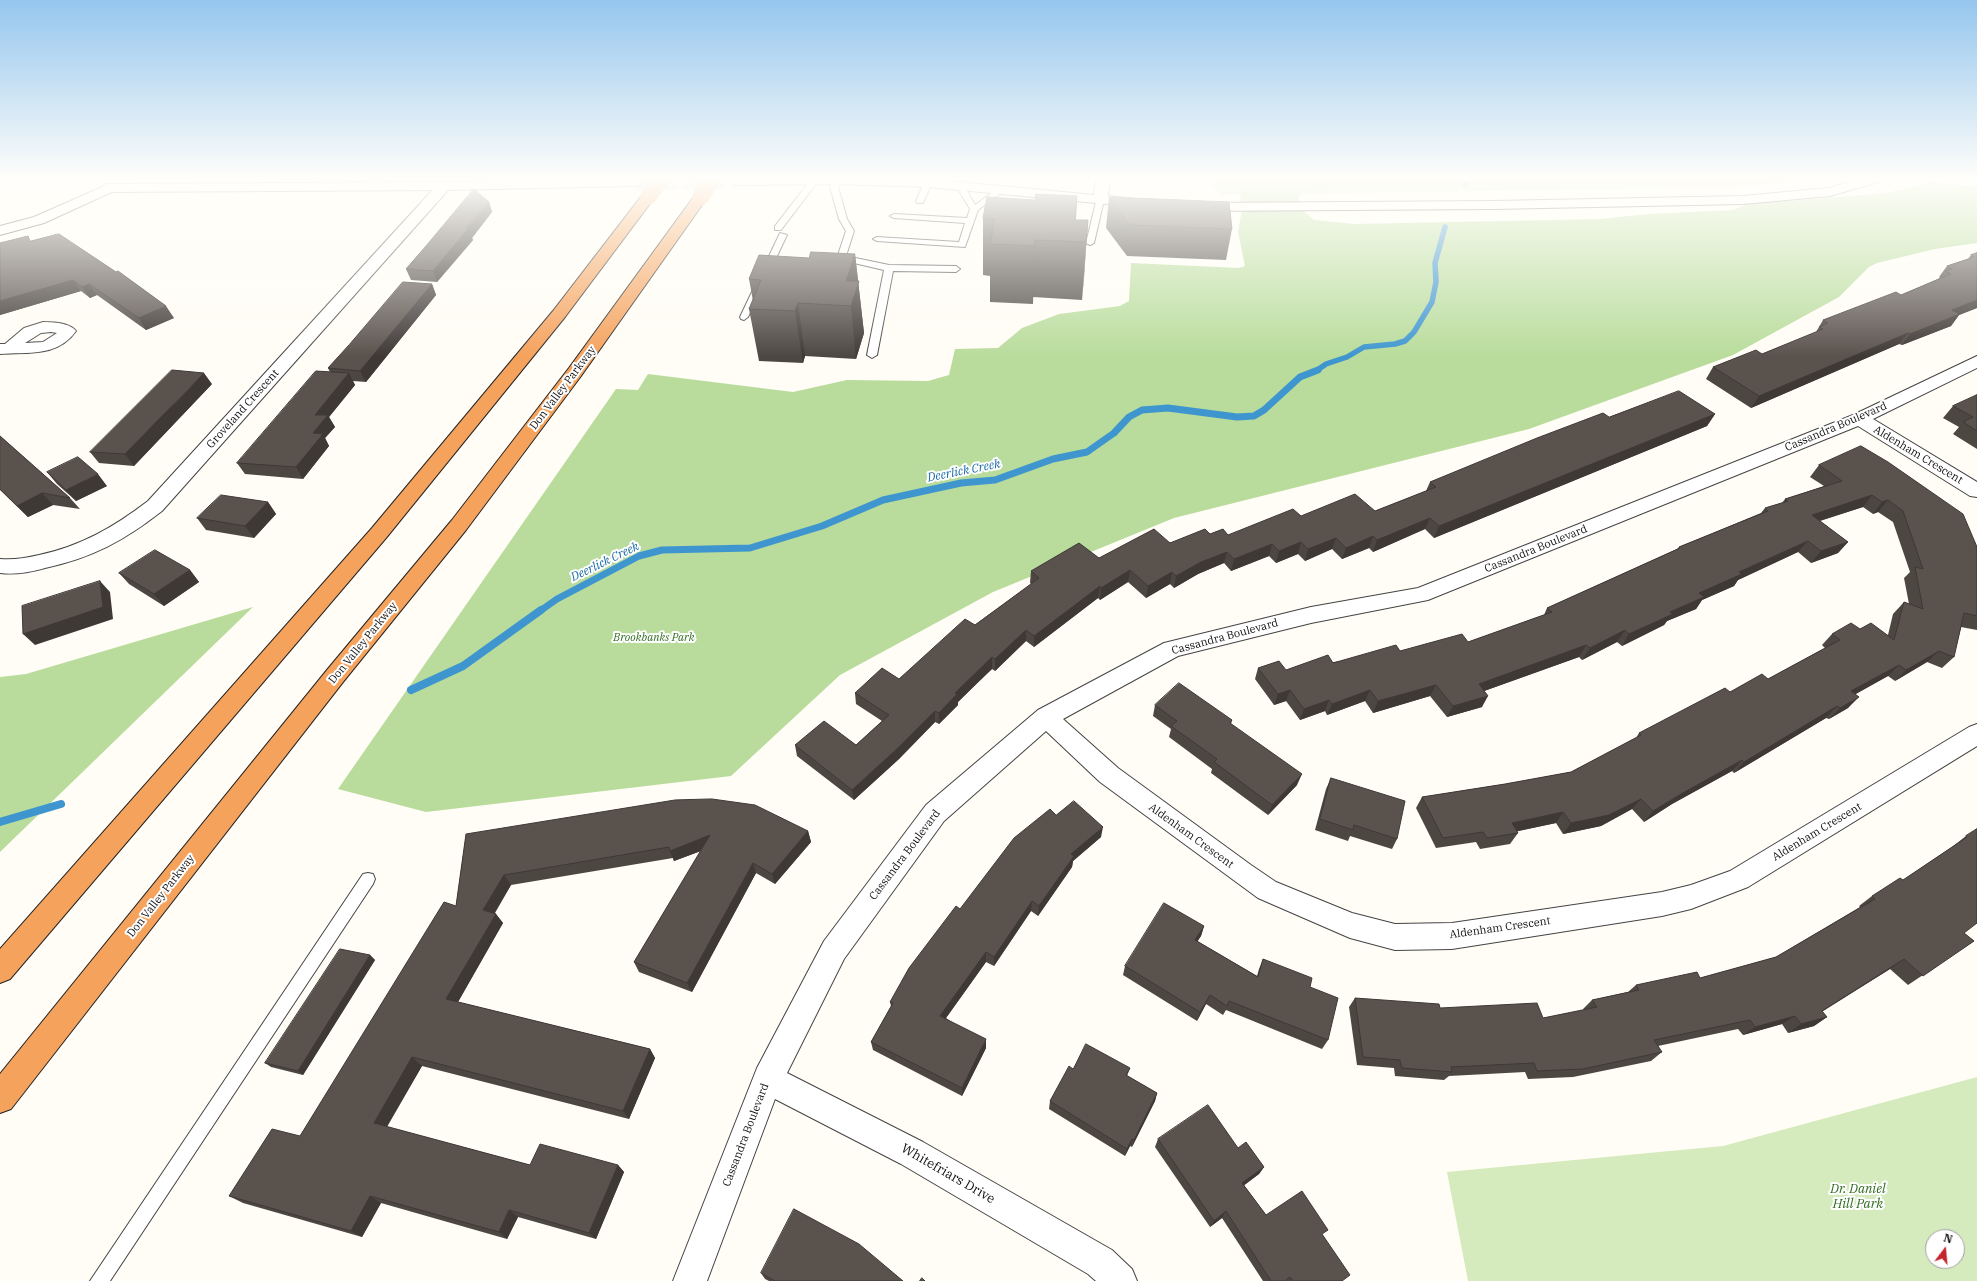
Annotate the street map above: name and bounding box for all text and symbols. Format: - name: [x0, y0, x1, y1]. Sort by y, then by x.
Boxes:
- street label: Don Valley Parkway: [527, 344, 599, 432]
- street label: Groveland Crescent: [204, 367, 282, 451]
- street label: Cassandra Boulevard: [1783, 399, 1889, 455]
- street label: Aldenham Crescent: [1871, 423, 1965, 487]
- water label: Deerlick Creek: [926, 457, 1002, 485]
- street label: Cassandra Boulevard: [1483, 522, 1589, 576]
- water label: Deerlick Creek: [569, 539, 641, 585]
- street label: Don Valley Parkway: [326, 600, 400, 686]
- street label: Cassandra Boulevard: [1170, 616, 1280, 658]
- park label: Brookbanks Park: [613, 631, 695, 645]
- street label: Aldenham Crescent: [1770, 800, 1864, 864]
- street label: Aldenham Crescent: [1146, 801, 1236, 871]
- street label: Cassandra Boulevard: [867, 807, 943, 903]
- street label: Don Valley Parkway: [125, 852, 197, 940]
- street label: Aldenham Crescent: [1449, 914, 1551, 942]
- street label: Cassandra Boulevard: [720, 1081, 772, 1189]
- street label: Whitefriars Drive: [898, 1141, 998, 1207]
- park label: Dr. Daniel Hill Park: [1830, 1181, 1886, 1212]
- north arrow: [1925, 1229, 1965, 1269]
- text: N: [1942, 1230, 1954, 1246]

